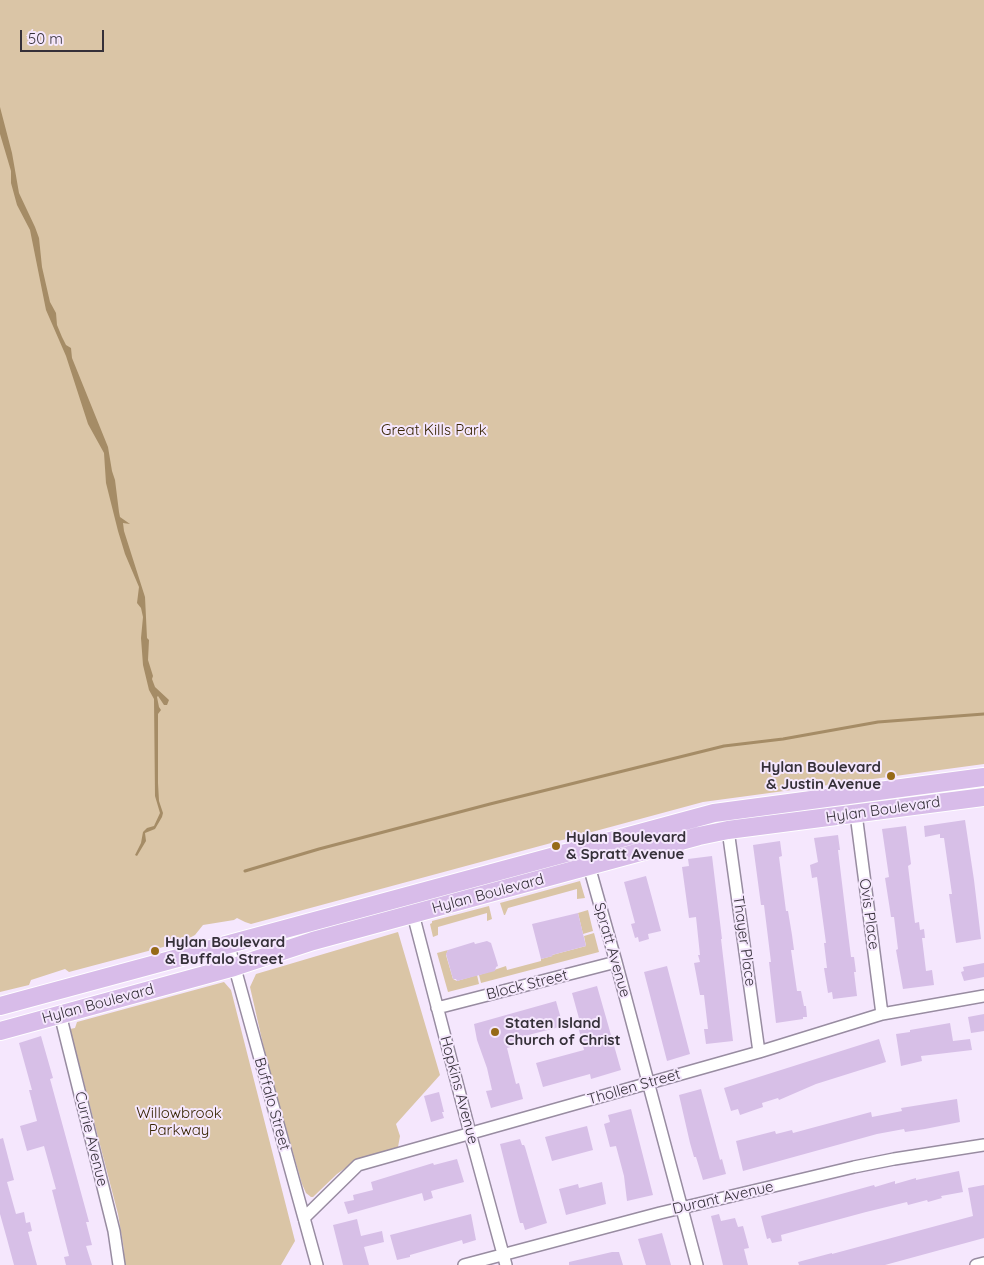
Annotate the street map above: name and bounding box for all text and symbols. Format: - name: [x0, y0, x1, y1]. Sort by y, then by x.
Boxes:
- scale bar: [22, 20, 106, 52]
- text: 50 m: [28, 29, 63, 48]
- park label: Great Kills Park: [381, 421, 487, 439]
- place label: Hylan Boulevard & Justin Avenue: [761, 758, 881, 793]
- marker: Hylan Boulevard & Justin Avenue: [885, 770, 897, 782]
- street label: Hylan Boulevard: [825, 793, 941, 827]
- place label: Hylan Boulevard & Spratt Avenue: [566, 828, 686, 863]
- marker: Hylan Boulevard & Spratt Avenue: [550, 840, 562, 852]
- street label: Hylan Boulevard: [430, 870, 546, 918]
- street label: Ovis Place: [855, 877, 883, 951]
- street label: Thayer Place: [729, 895, 759, 987]
- street label: Spratt Avenue: [590, 901, 634, 999]
- place label: Hylan Boulevard & Buffalo Street: [165, 933, 285, 968]
- marker: Hylan Boulevard & Buffalo Street: [149, 945, 161, 957]
- street label: Block Street: [485, 966, 569, 1004]
- street label: Hylan Boulevard: [40, 980, 156, 1028]
- place label: Staten Island Church of Christ: [505, 1014, 621, 1049]
- marker: Staten Island Church of Christ: [489, 1026, 501, 1038]
- street label: Hopkins Avenue: [436, 1034, 482, 1146]
- street label: Buffalo Street: [250, 1056, 294, 1152]
- street label: Thollen Street: [586, 1065, 682, 1109]
- street label: Currie Avenue: [71, 1090, 111, 1188]
- park label: Willowbrook Parkway: [136, 1104, 222, 1139]
- street label: Durant Avenue: [671, 1178, 775, 1218]

